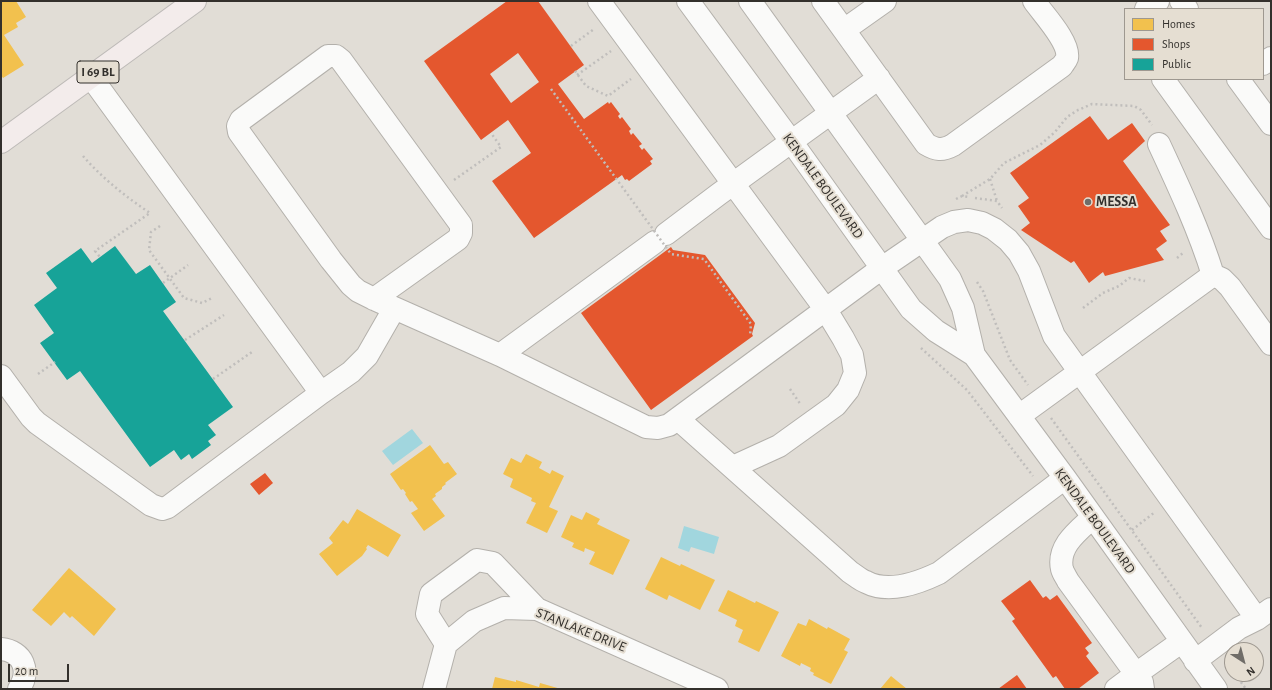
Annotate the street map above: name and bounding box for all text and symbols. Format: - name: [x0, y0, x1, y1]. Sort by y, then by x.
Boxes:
- legend: [1124, 8, 1264, 80]
- text: Homes: [1162, 18, 1195, 30]
- text: Shops: [1162, 38, 1190, 50]
- text: Public: [1162, 58, 1191, 70]
- road number: I 69 BL: [77, 61, 119, 83]
- street label: KENDALE BOULEVARD: [779, 130, 867, 242]
- place label: MESSA: [1096, 194, 1137, 210]
- marker: MESSA: [1083, 197, 1093, 207]
- street label: KENDALE BOULEVARD: [1051, 465, 1139, 577]
- street label: STANLAKE DRIVE: [533, 604, 629, 656]
- north arrow: [1224, 642, 1264, 682]
- scale bar: [10, 656, 71, 682]
- text: 20 m: [15, 665, 38, 677]
- text: N: [1244, 665, 1257, 678]

